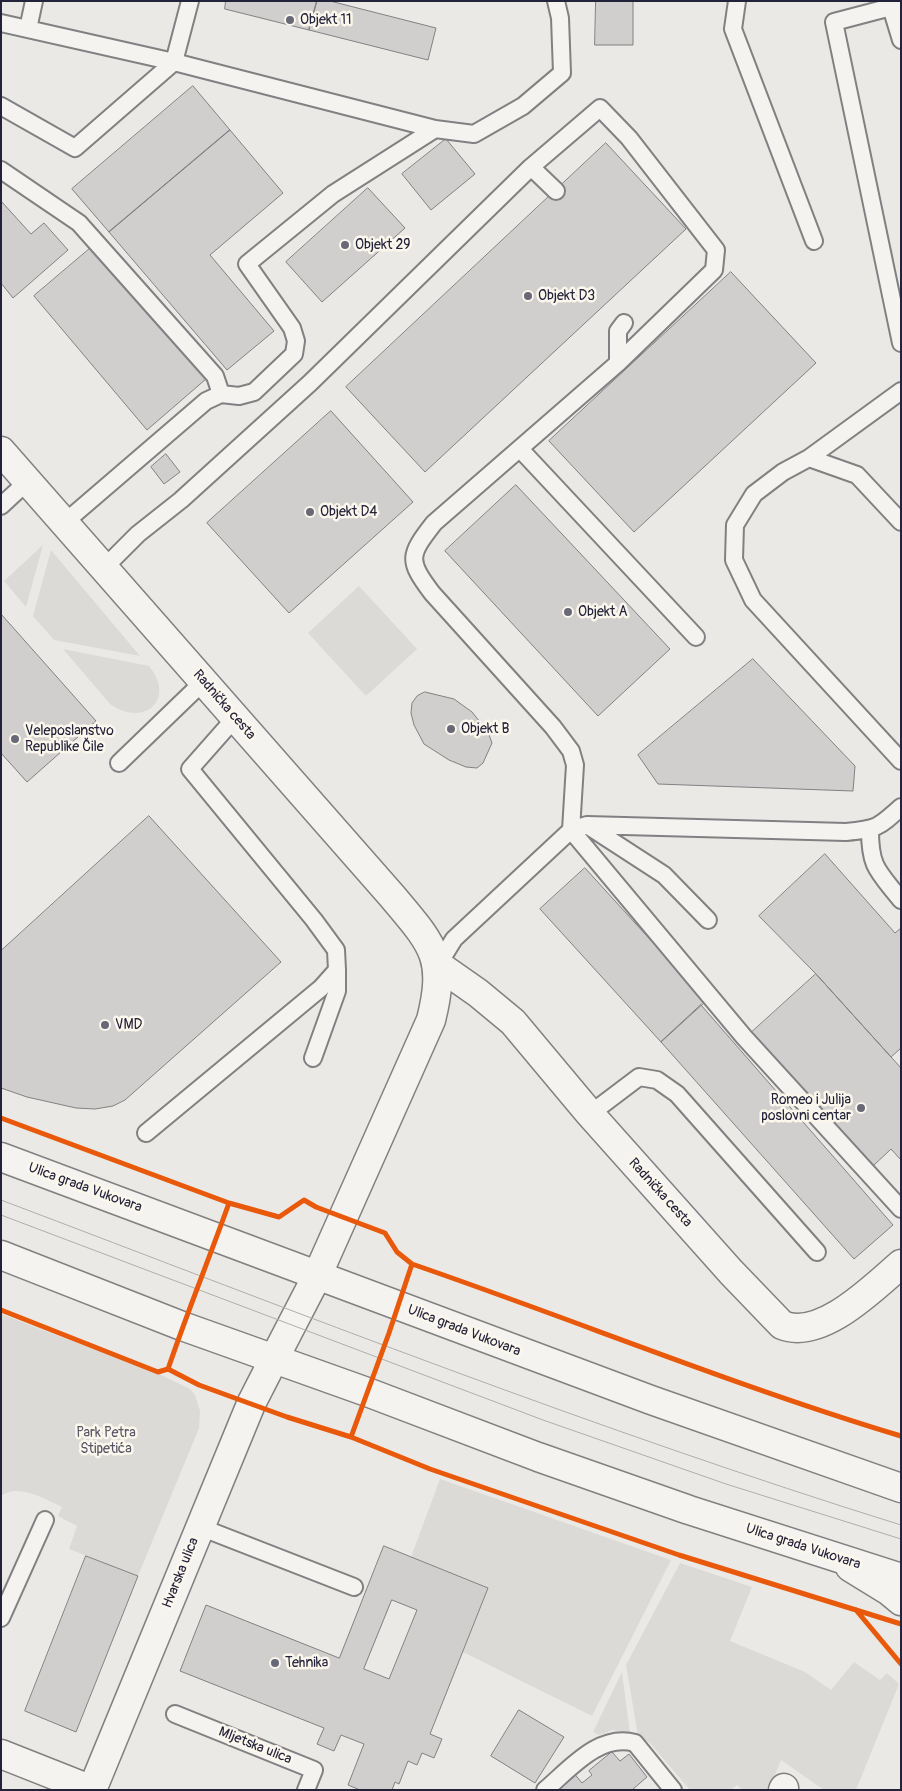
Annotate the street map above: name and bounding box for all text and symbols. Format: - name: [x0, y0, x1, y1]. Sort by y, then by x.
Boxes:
- place label: Objekt 11: [300, 12, 351, 28]
- marker: Objekt 11: [284, 14, 296, 26]
- place label: Objekt 29: [355, 237, 410, 253]
- marker: Objekt 29: [339, 239, 351, 251]
- place label: Objekt D3: [538, 288, 595, 304]
- marker: Objekt D3: [522, 290, 534, 302]
- place label: Objekt D4: [320, 504, 377, 520]
- marker: Objekt D4: [304, 506, 316, 518]
- place label: Objekt A: [578, 604, 627, 620]
- marker: Objekt A: [562, 606, 574, 618]
- street label: Radnička cesta: [189, 667, 259, 743]
- place label: Objekt B: [461, 721, 509, 737]
- place label: Veleposlanstvo Republike Čile: [25, 723, 114, 756]
- marker: Objekt B: [445, 723, 457, 735]
- marker: Veleposlanstvo Republike Čile: [9, 733, 21, 745]
- place label: VMD: [115, 1017, 142, 1033]
- marker: VMD: [99, 1019, 111, 1031]
- place label: Romeo i Julija poslovni centar: [761, 1092, 851, 1124]
- marker: Romeo i Julija poslovni centar: [855, 1102, 867, 1114]
- street label: Radnička cesta: [625, 1155, 695, 1231]
- street label: Ulica grada Vukovara: [26, 1160, 144, 1216]
- street label: Ulica grada Vukovara: [405, 1302, 523, 1360]
- park label: Park Petra Stipetića: [76, 1425, 136, 1458]
- street label: Ulica grada Vukovara: [743, 1520, 863, 1574]
- street label: Hvarska ulica: [159, 1535, 203, 1611]
- place label: Tehnika: [285, 1655, 328, 1671]
- marker: Tehnika: [269, 1657, 281, 1669]
- street label: Mljetska ulica: [216, 1724, 294, 1768]

